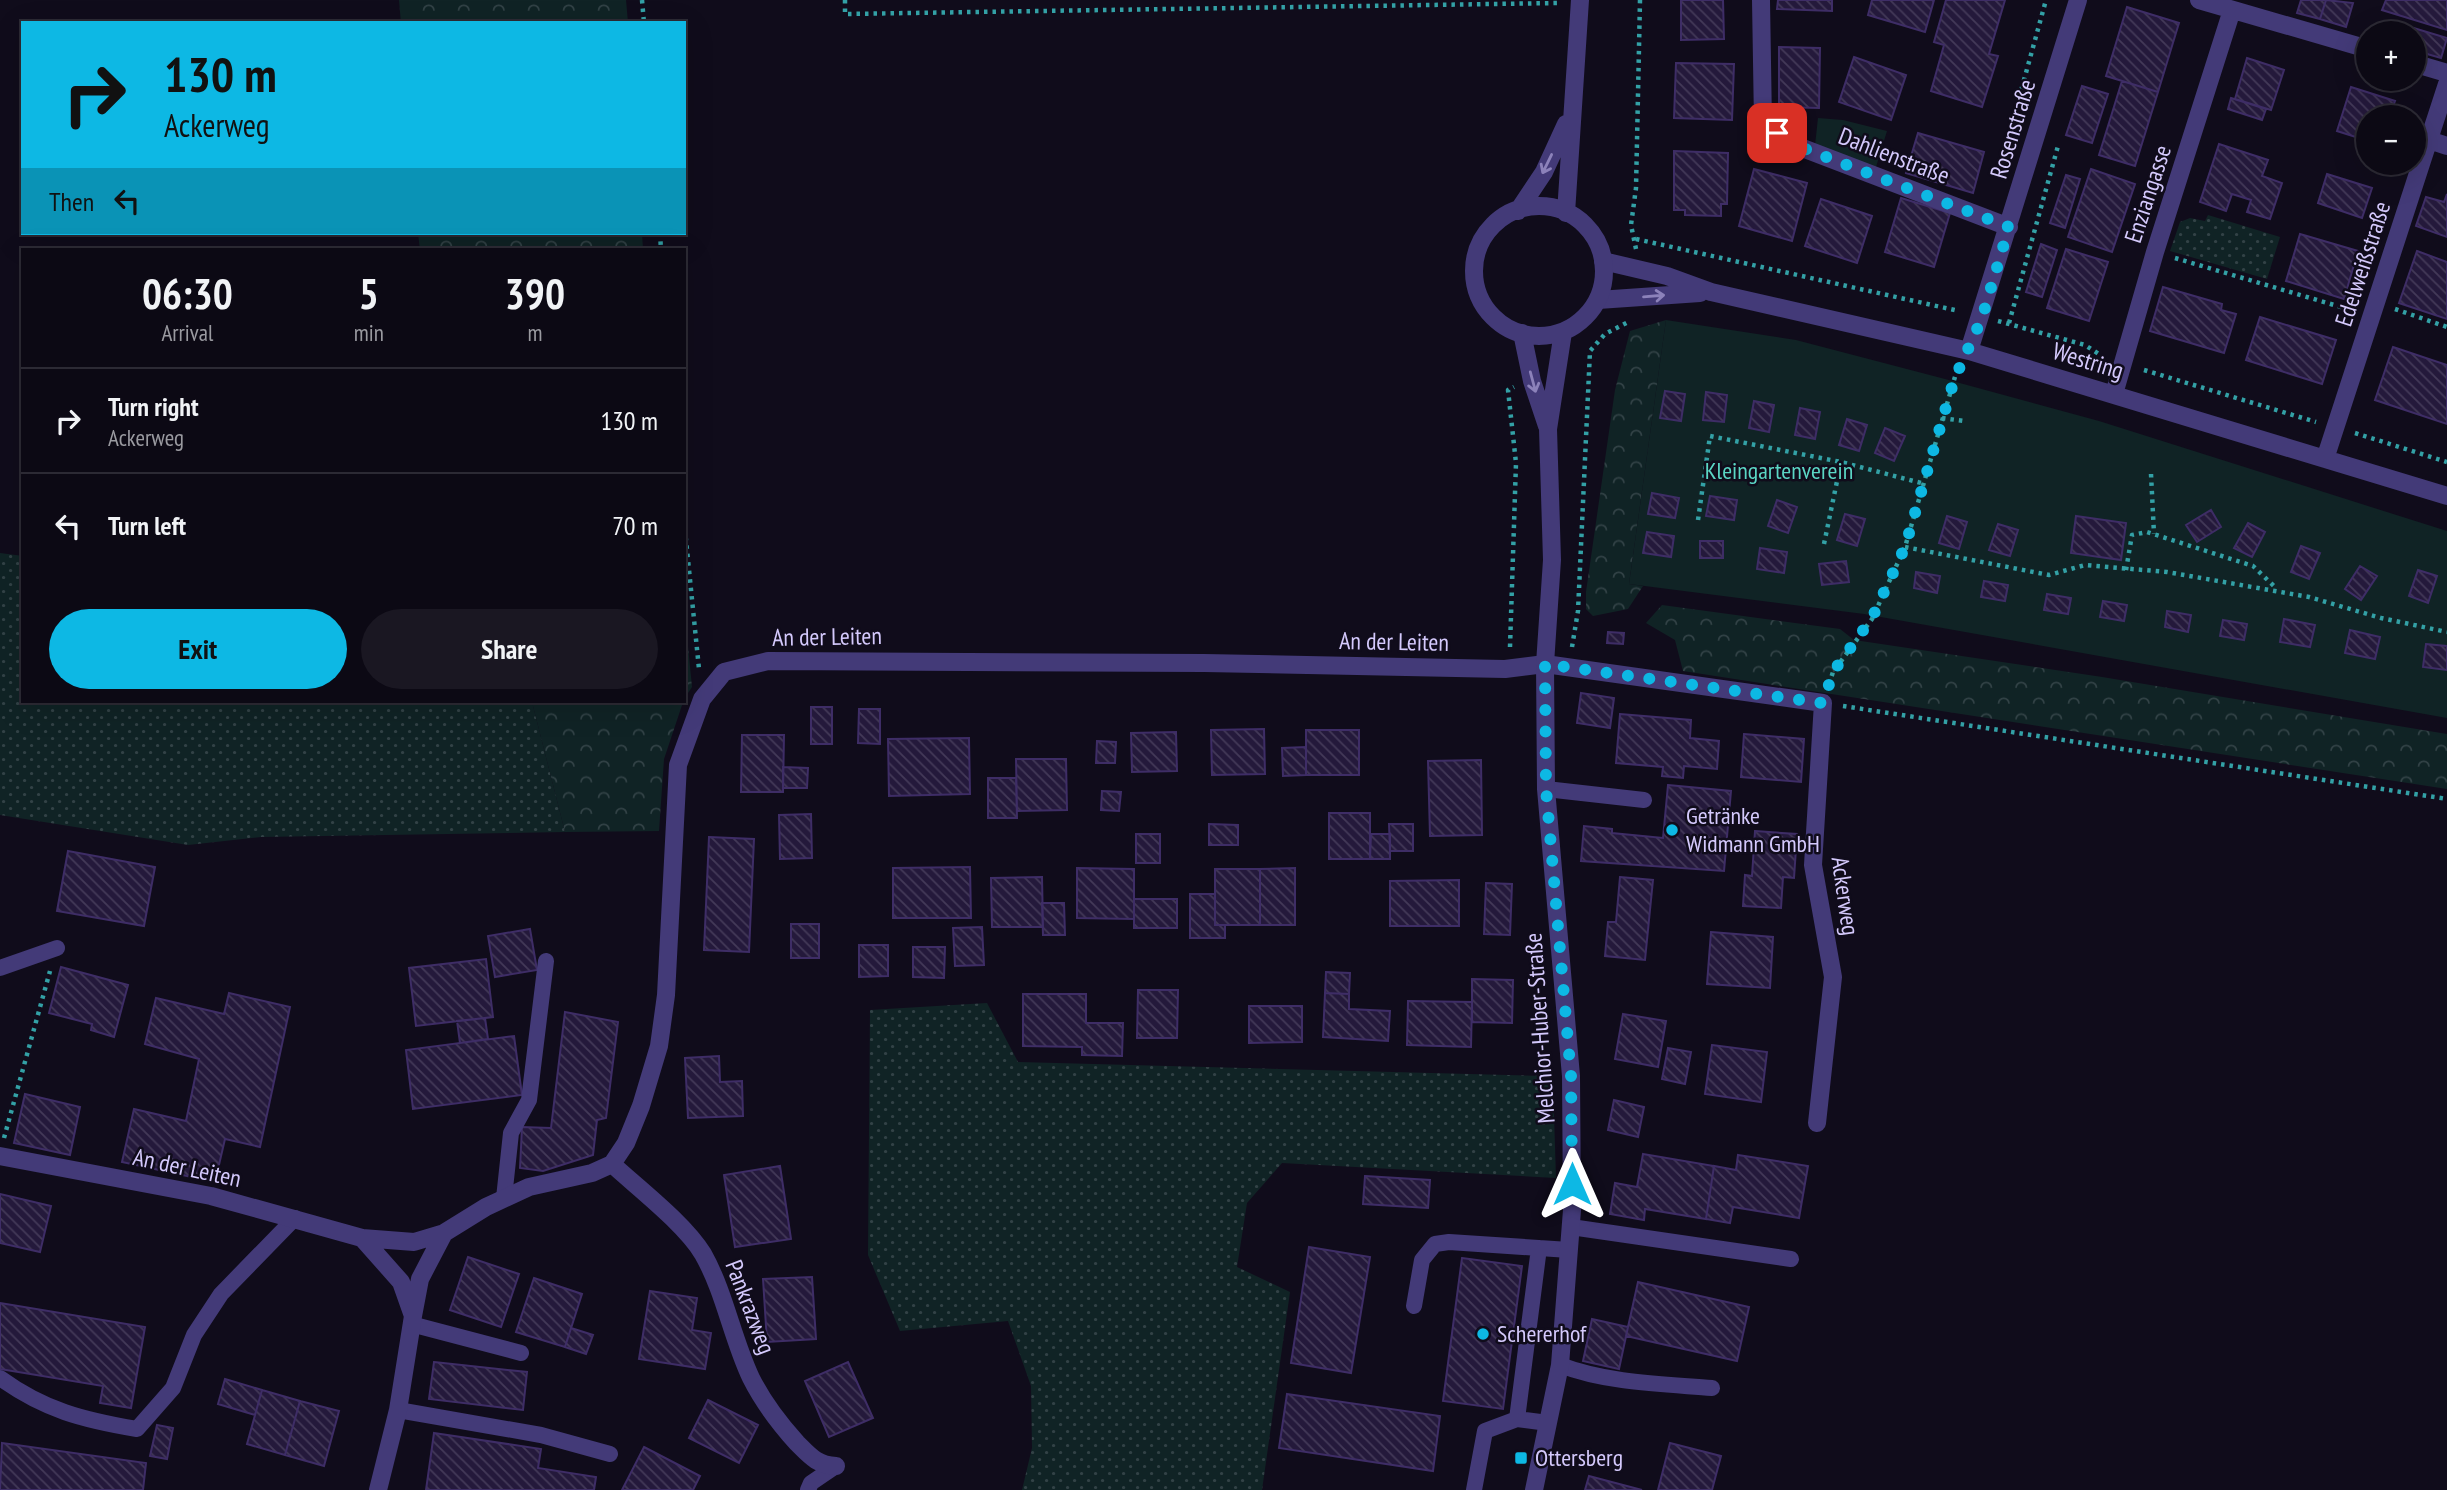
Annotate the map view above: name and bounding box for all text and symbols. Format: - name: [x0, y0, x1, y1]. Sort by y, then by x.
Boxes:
- map controls: [2356, 21, 2426, 175]
- button: +: [2356, 21, 2426, 91]
- text: 130 m: [164, 42, 277, 106]
- icon: right: [49, 49, 140, 140]
- street label: Rosenstraße: [1983, 76, 2042, 182]
- pin: [1747, 103, 1807, 163]
- text: Ackerweg: [164, 104, 270, 146]
- button: −: [2356, 105, 2426, 175]
- icon: arrive: [1758, 114, 1796, 152]
- street label: Dahlienstraße: [1834, 120, 1954, 191]
- street label: Enziangasse: [2117, 141, 2178, 247]
- one-way arrow: [1540, 153, 1553, 174]
- icon: left: [108, 182, 146, 220]
- text: Then: [49, 185, 94, 218]
- street label: Edelweißstraße: [2328, 197, 2397, 330]
- text: 06:30: [142, 266, 233, 321]
- text: 5: [359, 266, 379, 321]
- text: 390: [505, 266, 565, 321]
- one-way arrow: [1642, 289, 1665, 302]
- text: Arrival: [161, 318, 213, 347]
- text: min: [354, 318, 384, 347]
- text: m: [527, 318, 542, 347]
- street label: Westring: [2049, 335, 2127, 386]
- one-way arrow: [1527, 371, 1540, 393]
- text: Turn right: [108, 390, 199, 423]
- icon: right: [49, 402, 87, 440]
- text: 130 m: [600, 404, 658, 437]
- text: Ackerweg: [108, 423, 184, 452]
- park label: Kleingartenverein: [1705, 455, 1853, 486]
- icon: left: [49, 507, 87, 545]
- text: Turn left: [108, 509, 186, 542]
- text: 70 m: [612, 509, 658, 542]
- button: Exit: [49, 609, 347, 689]
- button: Share: [361, 609, 658, 689]
- street label: An der Leiten: [772, 620, 882, 653]
- street label: An der Leiten: [1339, 625, 1449, 658]
- place label: Getränke Widmann GmbH: [1686, 800, 1820, 859]
- marker: Getränke Widmann GmbH: [1664, 822, 1680, 838]
- street label: Ackerweg: [1825, 855, 1866, 937]
- street label: Melchior-Huber-Straße: [1517, 932, 1562, 1124]
- street label: An der Leiten: [130, 1141, 244, 1194]
- position arrow: [1535, 1147, 1609, 1221]
- street label: Pankrazweg: [718, 1255, 783, 1358]
- place label: Schererhof: [1497, 1318, 1587, 1349]
- marker: Schererhof: [1475, 1326, 1491, 1342]
- place label: Ottersberg: [1535, 1442, 1623, 1473]
- marker: Ottersberg: [1513, 1450, 1529, 1466]

